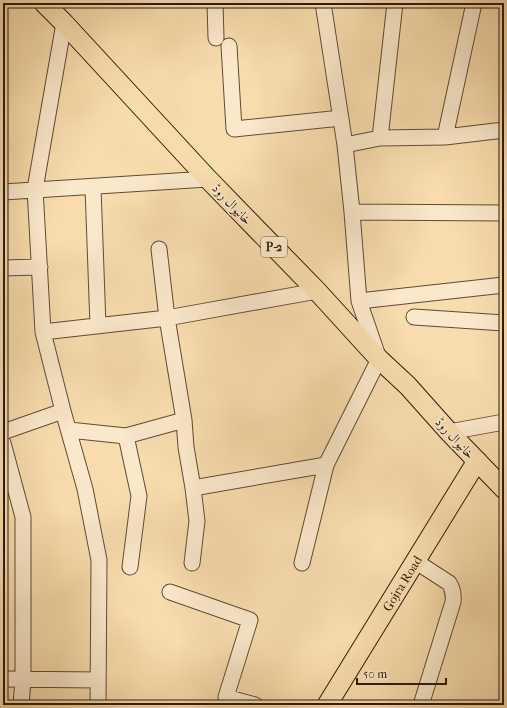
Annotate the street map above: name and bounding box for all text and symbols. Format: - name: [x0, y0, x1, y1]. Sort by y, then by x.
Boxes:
- street label: خانیوال روڈ: [208, 181, 255, 228]
- road number: P-2: [261, 237, 287, 257]
- street label: خانیوال روڈ: [431, 414, 478, 462]
- street label: Gojra Road: [379, 552, 425, 614]
- scale bar: [357, 660, 446, 686]
- text: 50 m: [363, 667, 387, 681]

